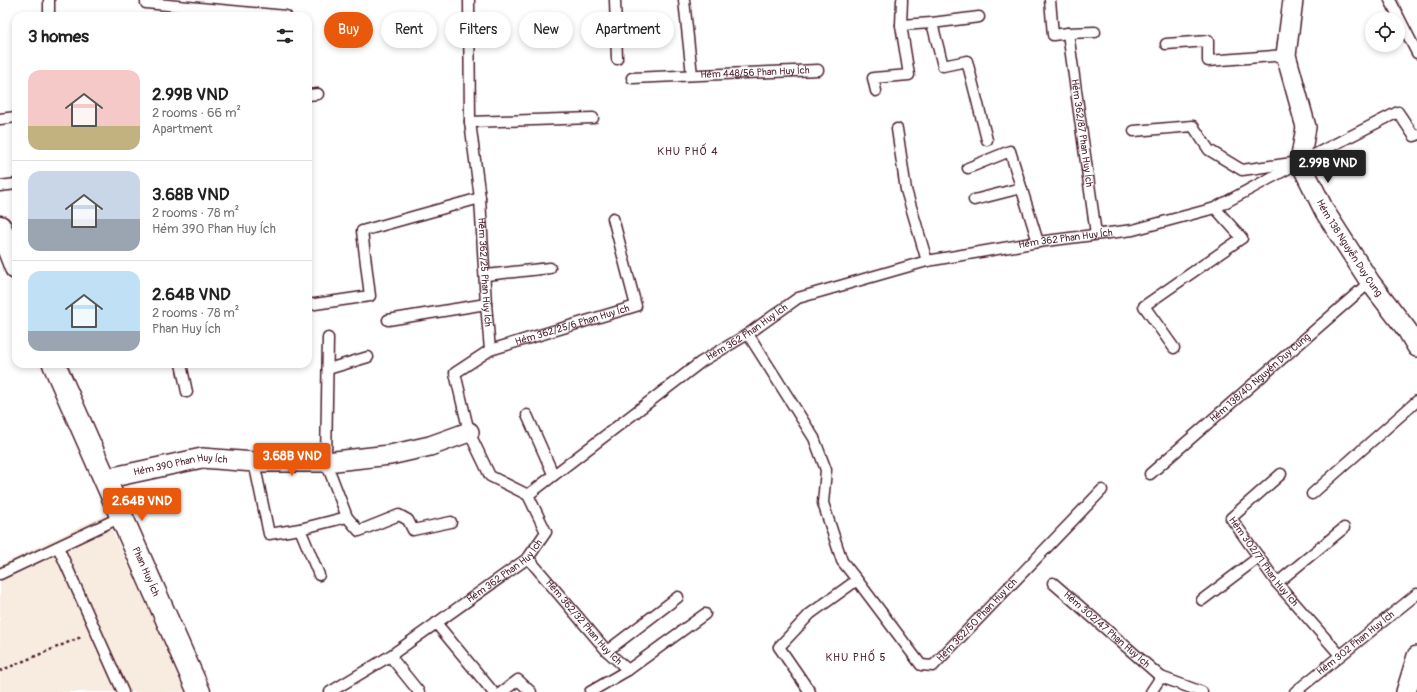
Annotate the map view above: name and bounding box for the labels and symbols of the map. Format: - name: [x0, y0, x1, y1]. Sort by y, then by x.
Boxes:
- street label: Hẻm 448/56 Phan Huy Ích: [700, 64, 810, 81]
- street label: Hẻm 362/87 Phan Huy Ích: [1068, 78, 1095, 188]
- district label: KHU PHỐ 4: [657, 143, 719, 158]
- pin: 2.99B VND: [1282, 150, 1374, 184]
- street label: Hẻm 138 Nguyễn Duy Cung: [1314, 198, 1385, 299]
- street label: Hẻm 362/25 Phan Huy Ích: [475, 217, 494, 328]
- street label: Hẻm 362 Phan Huy Ích: [1018, 227, 1114, 251]
- street label: Hẻm 362 Phan Huy Ích: [704, 301, 790, 363]
- street label: Hẻm 362/25/6 Phan Huy Ích: [514, 302, 631, 348]
- street label: Hẻm 138/40 Nguyễn Duy Cung: [1207, 331, 1313, 425]
- pin: 3.68B VND: [246, 443, 338, 477]
- street label: Hẻm 390 Phan Huy Ích: [132, 452, 228, 479]
- pin: 2.64B VND: [96, 488, 188, 522]
- street label: Hẻm 302/71 Phan Huy Ích: [1226, 515, 1301, 609]
- street label: Hẻm 362 Phan Huy Ích: [464, 537, 545, 606]
- street label: Phan Huy Ích: [130, 545, 162, 599]
- street label: Hẻm 362/50 Phan Huy Ích: [934, 576, 1020, 664]
- street label: Hẻm 362/32 Phan Huy Ích: [543, 577, 624, 668]
- street label: Hẻm 302/47 Phan Huy Ích: [1061, 589, 1152, 671]
- street label: Hẻm 302 Phan Huy Ích: [1315, 608, 1397, 678]
- district label: KHU PHỐ 5: [825, 649, 887, 664]

